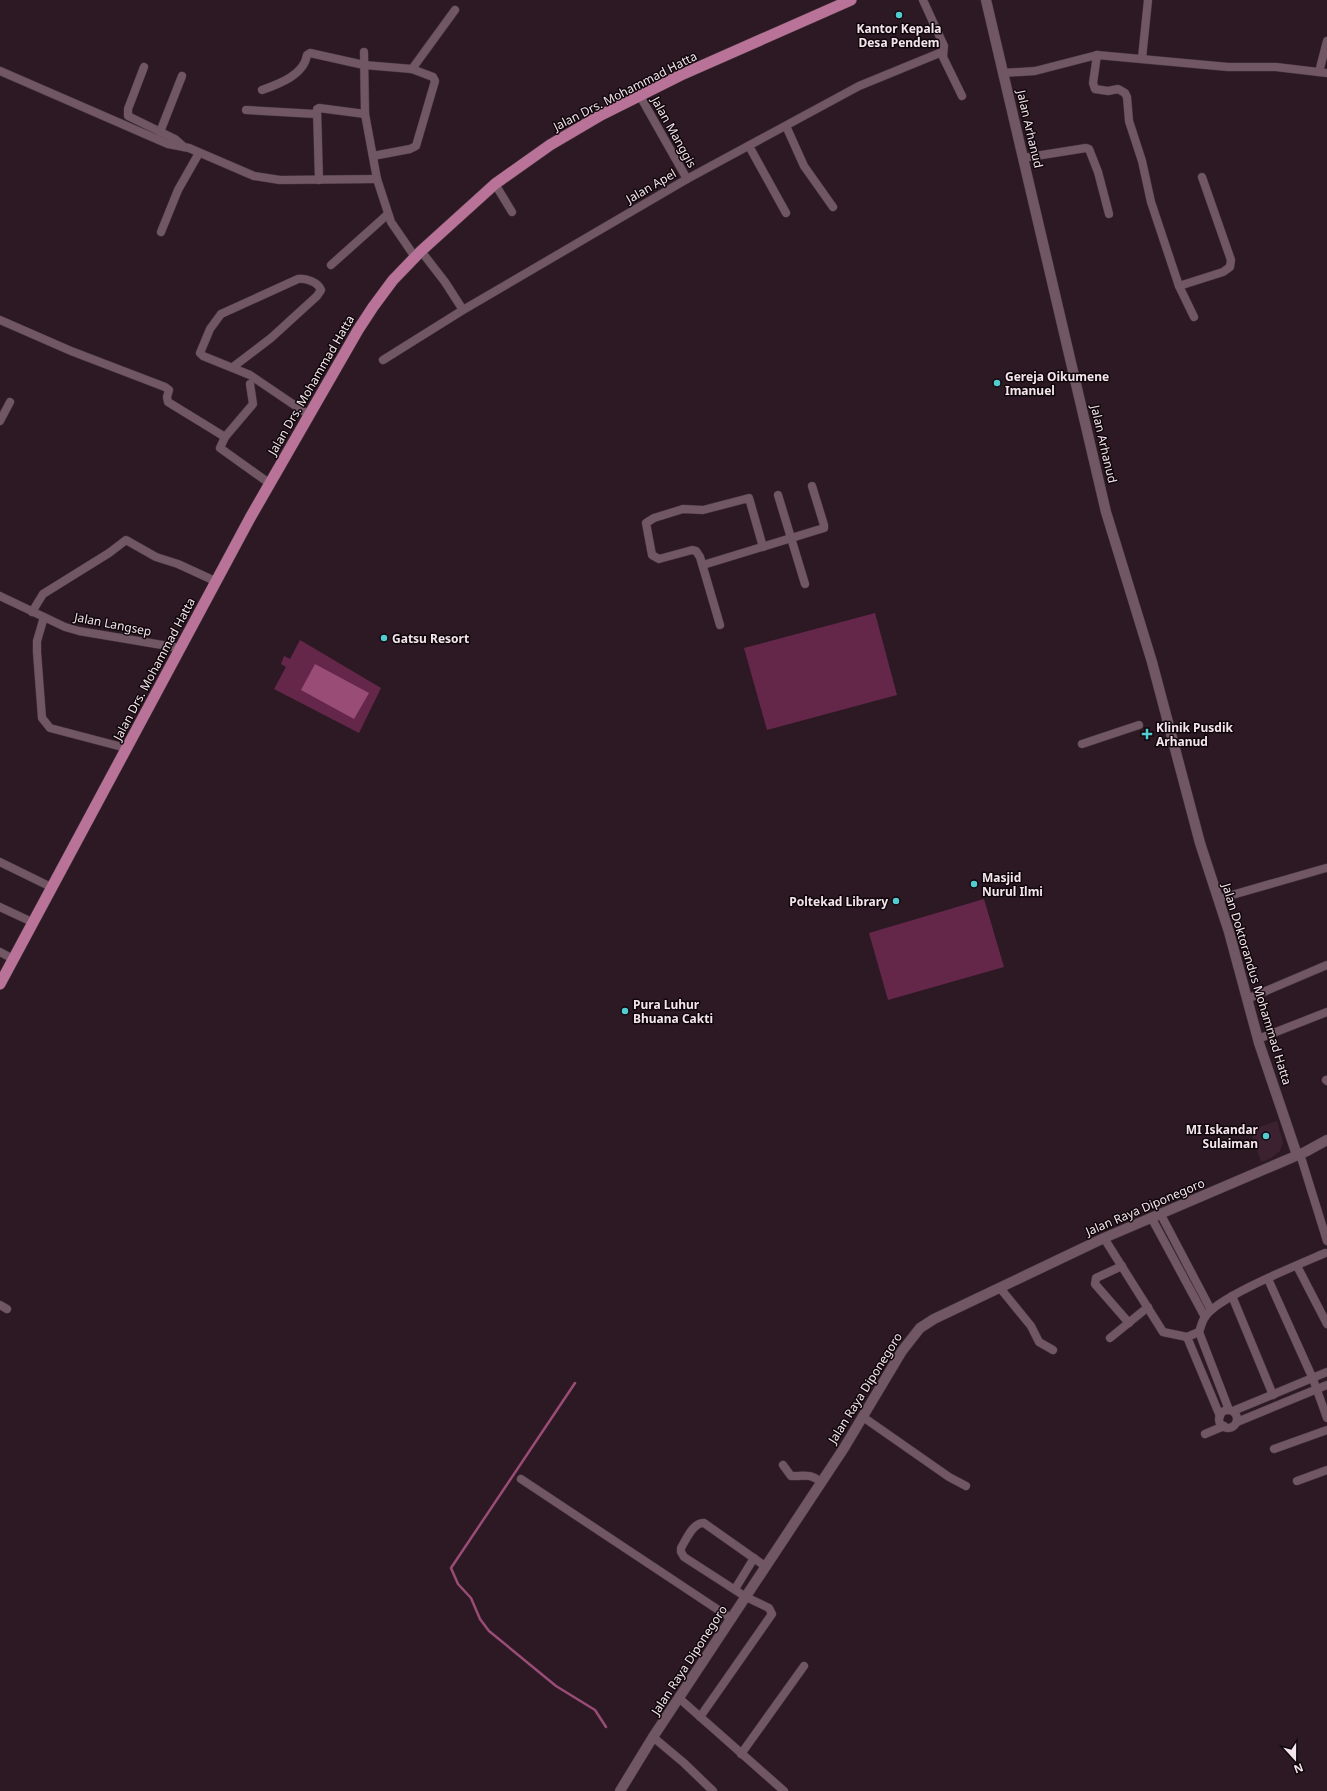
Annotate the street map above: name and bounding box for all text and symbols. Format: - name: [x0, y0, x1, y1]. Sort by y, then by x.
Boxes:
- marker: Kantor Kepala Desa Pendem: [894, 10, 904, 20]
- place label: Kantor Kepala Desa Pendem: [857, 20, 941, 51]
- street label: Jalan Drs. Mohammad Hatta: [549, 47, 700, 135]
- street label: Jalan Arhanud: [1013, 87, 1047, 170]
- street label: Jalan Manggis: [647, 92, 701, 171]
- street label: Jalan Apel: [622, 165, 679, 208]
- street label: Jalan Drs. Mohammad Hatta: [263, 312, 358, 459]
- place label: Gereja Oikumene Imanuel: [1005, 368, 1109, 399]
- marker: Gereja Oikumene Imanuel: [992, 378, 1002, 388]
- street label: Jalan Arhanud: [1087, 402, 1121, 485]
- street label: Jalan Drs. Mohammad Hatta: [109, 595, 199, 744]
- street label: Jalan Langsep: [72, 608, 153, 640]
- place label: Gatsu Resort: [392, 630, 469, 647]
- marker: Gatsu Resort: [379, 633, 389, 643]
- place label: Klinik Pusdik Arhanud: [1156, 719, 1234, 750]
- marker: Klinik Pusdik Arhanud: [1141, 728, 1153, 740]
- place label: Masjid Nurul Ilmi: [982, 869, 1043, 900]
- marker: Masjid Nurul Ilmi: [969, 879, 979, 889]
- street label: Jalan Doktorandus Mohammad Hatta: [1218, 880, 1296, 1087]
- place label: Poltekad Library: [789, 893, 888, 910]
- marker: Poltekad Library: [891, 896, 901, 906]
- place label: Pura Luhur Bhuana Cakti: [633, 996, 713, 1027]
- marker: Pura Luhur Bhuana Cakti: [620, 1006, 630, 1016]
- place label: MI Iskandar Sulaiman: [1186, 1121, 1259, 1152]
- marker: MI Iskandar Sulaiman: [1261, 1131, 1271, 1141]
- street label: Jalan Raya Diponegoro: [1082, 1174, 1207, 1240]
- street label: Jalan Raya Diponegoro: [823, 1329, 906, 1448]
- street label: Jalan Raya Diponegoro: [647, 1602, 731, 1719]
- north arrow: [1275, 1739, 1315, 1779]
- text: N: [1292, 1760, 1306, 1777]

